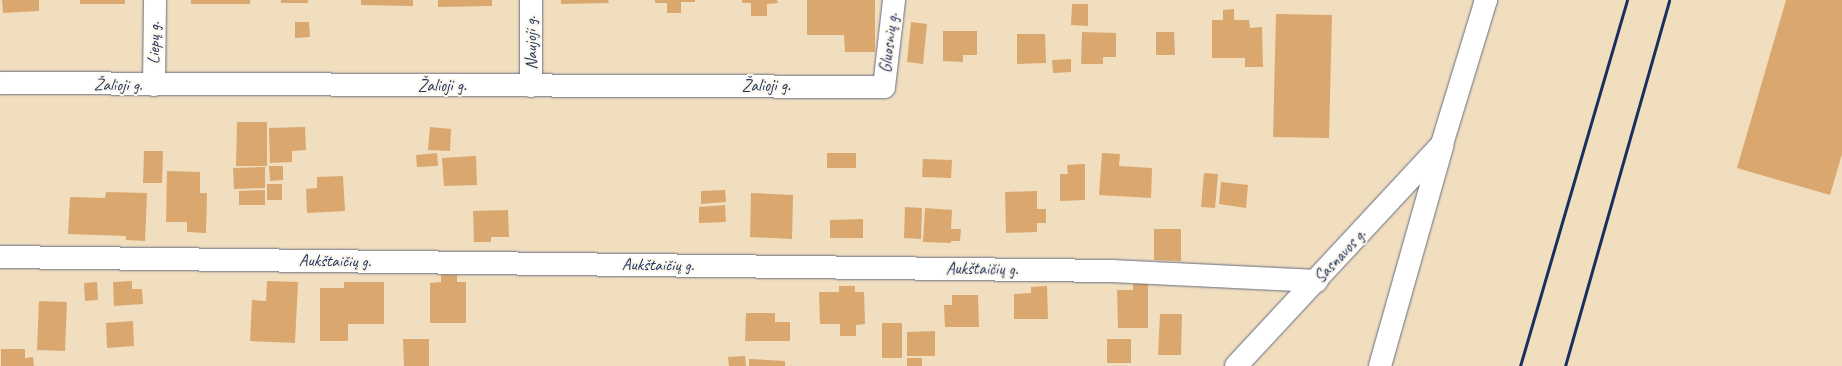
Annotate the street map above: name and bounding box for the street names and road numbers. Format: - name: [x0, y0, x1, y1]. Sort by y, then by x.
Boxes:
- street label: Gluosnių g.: [875, 12, 903, 74]
- street label: Naujoji g.: [520, 16, 542, 70]
- street label: Liepų g.: [143, 22, 165, 64]
- street label: Žalioji g.: [94, 74, 142, 96]
- street label: Žalioji g.: [418, 76, 466, 96]
- street label: Žalioji g.: [742, 76, 790, 96]
- street label: Sasnavos g.: [1310, 225, 1370, 287]
- street label: Aukštaičių g.: [299, 250, 371, 272]
- street label: Aukštaičių g.: [622, 254, 694, 276]
- street label: Aukštaičių g.: [946, 258, 1018, 280]

